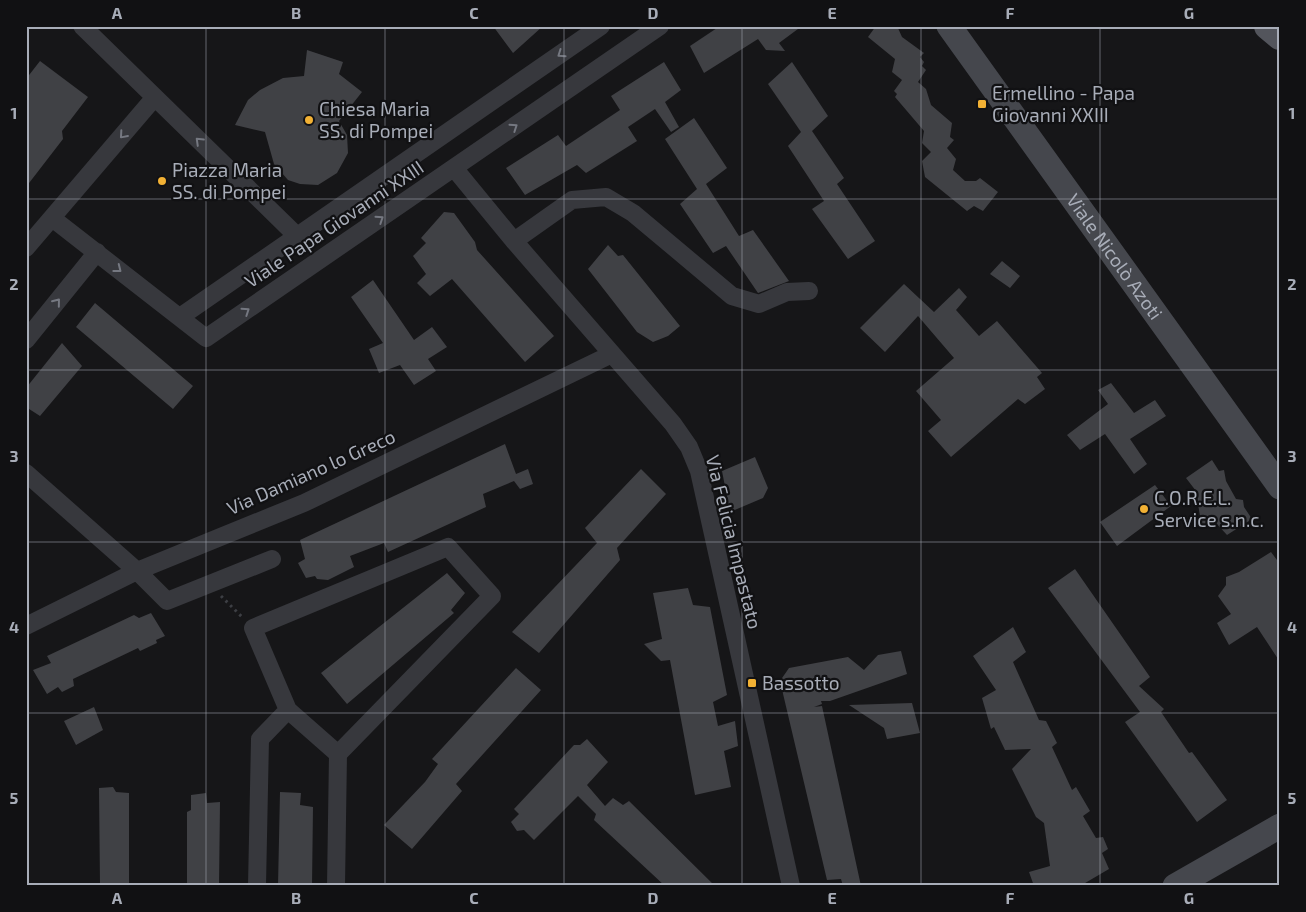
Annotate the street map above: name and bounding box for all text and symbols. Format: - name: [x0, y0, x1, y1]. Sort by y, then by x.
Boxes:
- text: A: [112, 3, 123, 22]
- text: B: [291, 3, 301, 22]
- text: C: [469, 3, 479, 22]
- text: D: [648, 3, 659, 22]
- text: E: [827, 3, 837, 22]
- text: F: [1006, 3, 1015, 22]
- text: G: [1184, 3, 1194, 22]
- one-way arrow: [557, 48, 567, 57]
- place label: Ermellino - Papa Giovanni XXIII: [992, 81, 1135, 126]
- place label: Chiesa Maria SS. di Pompei: [319, 97, 433, 142]
- marker: Ermellino - Papa Giovanni XXIII: [976, 98, 988, 110]
- text: 1: [11, 103, 17, 122]
- text: 1: [1289, 103, 1295, 122]
- marker: Chiesa Maria SS. di Pompei: [303, 114, 315, 126]
- one-way arrow: [508, 124, 518, 133]
- one-way arrow: [120, 129, 129, 138]
- one-way arrow: [196, 138, 205, 147]
- street label: Viale Papa Giovanni XXIII: [240, 155, 428, 292]
- place label: Piazza Maria SS. di Pompei: [172, 158, 286, 203]
- marker: Piazza Maria SS. di Pompei: [156, 175, 168, 187]
- street label: Viale Nicolò Azoti: [1062, 189, 1168, 324]
- one-way arrow: [374, 216, 384, 225]
- one-way arrow: [112, 263, 122, 272]
- text: 2: [9, 274, 19, 293]
- text: 2: [1287, 274, 1297, 293]
- one-way arrow: [51, 299, 59, 308]
- one-way arrow: [240, 308, 250, 317]
- street label: Via Damiano lo Greco: [223, 424, 399, 519]
- text: 3: [9, 446, 19, 465]
- text: 3: [1287, 446, 1297, 465]
- street label: Via Felicia Impastato: [702, 452, 767, 631]
- place label: C.O.R.E.L. Service s.n.c.: [1154, 486, 1264, 531]
- marker: C.O.R.E.L. Service s.n.c.: [1138, 503, 1150, 515]
- text: 4: [9, 617, 19, 636]
- text: 4: [1287, 617, 1297, 636]
- place label: Bassotto: [762, 671, 840, 694]
- marker: Bassotto: [746, 677, 758, 689]
- text: 5: [10, 788, 19, 807]
- text: 5: [1288, 788, 1297, 807]
- text: A: [112, 888, 123, 907]
- text: B: [291, 888, 301, 907]
- text: C: [469, 888, 479, 907]
- text: D: [648, 888, 659, 907]
- text: E: [827, 888, 837, 907]
- text: F: [1006, 888, 1015, 907]
- text: G: [1184, 888, 1194, 907]

